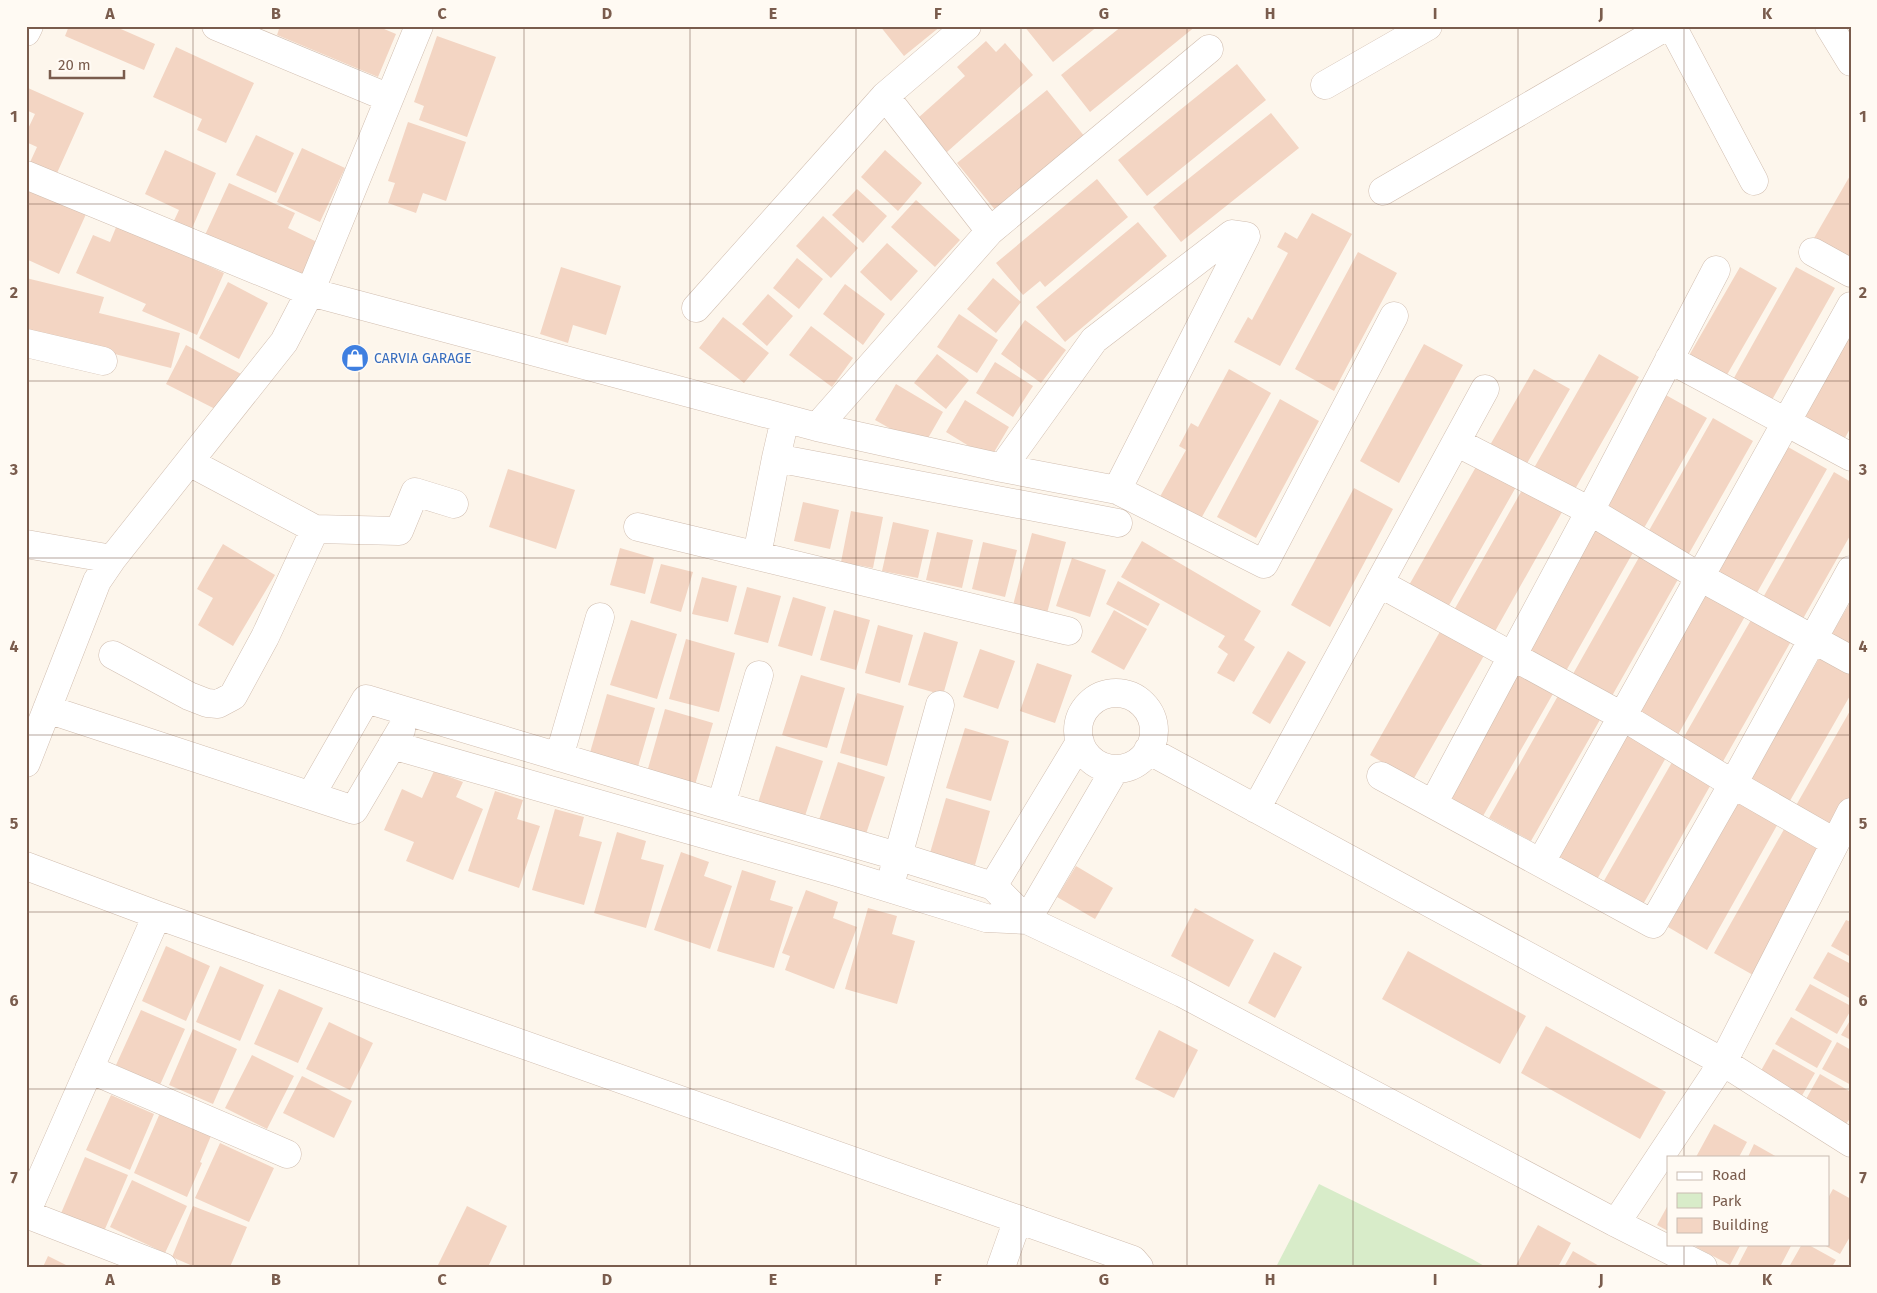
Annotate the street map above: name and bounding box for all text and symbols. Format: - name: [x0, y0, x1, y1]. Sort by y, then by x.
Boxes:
- text: A: [104, 4, 115, 23]
- text: B: [271, 4, 281, 23]
- text: C: [437, 4, 447, 23]
- text: D: [602, 4, 612, 23]
- text: E: [769, 4, 777, 23]
- text: F: [934, 4, 942, 23]
- text: G: [1099, 4, 1109, 23]
- text: H: [1265, 4, 1275, 23]
- text: I: [1433, 4, 1437, 23]
- text: J: [1597, 4, 1604, 23]
- text: K: [1762, 4, 1773, 23]
- scale bar: [50, 48, 124, 80]
- text: 20 m: [58, 56, 91, 74]
- text: 1: [10, 107, 18, 126]
- text: 1: [1859, 107, 1867, 126]
- text: 2: [10, 283, 18, 302]
- text: 2: [1859, 283, 1867, 302]
- shop icon: CARVIA GARAGE: [340, 343, 370, 373]
- place label: CARVIA GARAGE: [374, 350, 471, 367]
- text: 3: [9, 460, 18, 479]
- text: 3: [1858, 460, 1867, 479]
- text: 4: [9, 637, 19, 656]
- text: 4: [1858, 637, 1868, 656]
- text: 5: [10, 814, 19, 833]
- text: 5: [1859, 814, 1868, 833]
- text: 6: [9, 991, 19, 1010]
- text: 6: [1858, 991, 1868, 1010]
- legend: [1667, 1156, 1830, 1246]
- text: Road: [1712, 1166, 1747, 1184]
- text: 7: [10, 1168, 18, 1187]
- text: 7: [1859, 1168, 1867, 1187]
- text: Park: [1712, 1192, 1742, 1210]
- text: Building: [1712, 1216, 1768, 1234]
- text: A: [104, 1270, 115, 1289]
- text: B: [271, 1270, 281, 1289]
- text: C: [437, 1270, 447, 1289]
- text: D: [602, 1270, 612, 1289]
- text: E: [769, 1270, 777, 1289]
- text: F: [934, 1270, 942, 1289]
- text: G: [1099, 1270, 1109, 1289]
- text: H: [1265, 1270, 1275, 1289]
- text: I: [1433, 1270, 1437, 1289]
- text: J: [1597, 1270, 1604, 1289]
- text: K: [1762, 1270, 1773, 1289]

